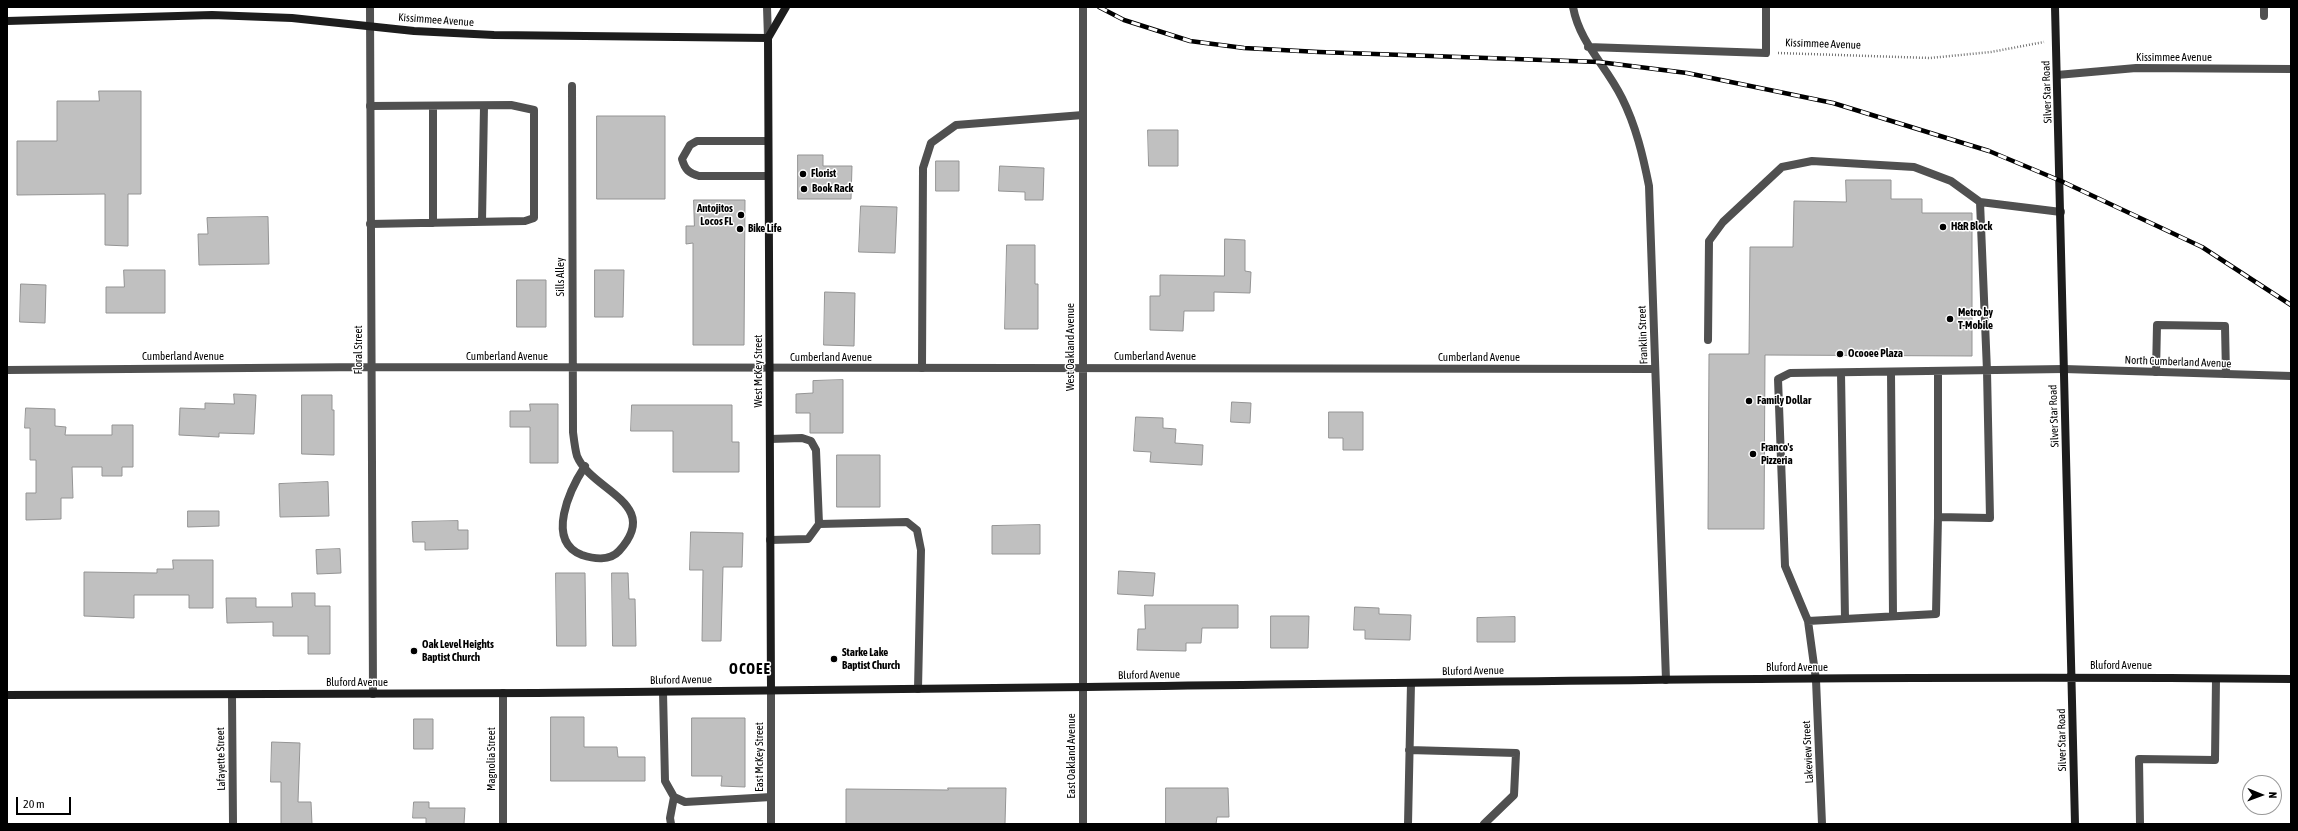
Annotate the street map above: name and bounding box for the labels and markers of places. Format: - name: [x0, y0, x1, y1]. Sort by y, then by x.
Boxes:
- place label: Florist: [811, 167, 836, 181]
- marker: Florist: [798, 169, 808, 179]
- place label: Book Rack: [812, 182, 853, 196]
- marker: Book Rack: [799, 184, 809, 194]
- place label: Antojitos Locos FL: [697, 202, 733, 228]
- marker: Antojitos Locos FL: [736, 210, 746, 220]
- place label: H&R Block: [1951, 220, 1992, 234]
- place label: Bike Life: [748, 222, 782, 236]
- marker: H&R Block: [1938, 222, 1948, 232]
- marker: Bike Life: [735, 224, 745, 234]
- place label: Metro by T-Mobile: [1958, 306, 1993, 332]
- marker: Metro by T-Mobile: [1945, 314, 1955, 324]
- place label: Ocooee Plaza: [1848, 347, 1903, 361]
- marker: Ocooee Plaza: [1835, 349, 1845, 359]
- place label: Family Dollar: [1757, 394, 1811, 408]
- marker: Family Dollar: [1744, 396, 1754, 406]
- place label: Franco's Pizzeria: [1761, 441, 1793, 467]
- marker: Franco's Pizzeria: [1748, 449, 1758, 459]
- place label: Oak Level Heights Baptist Church: [422, 638, 494, 664]
- marker: Oak Level Heights Baptist Church: [409, 646, 419, 656]
- place label: Starke Lake Baptist Church: [842, 646, 900, 672]
- marker: Starke Lake Baptist Church: [829, 654, 839, 664]

